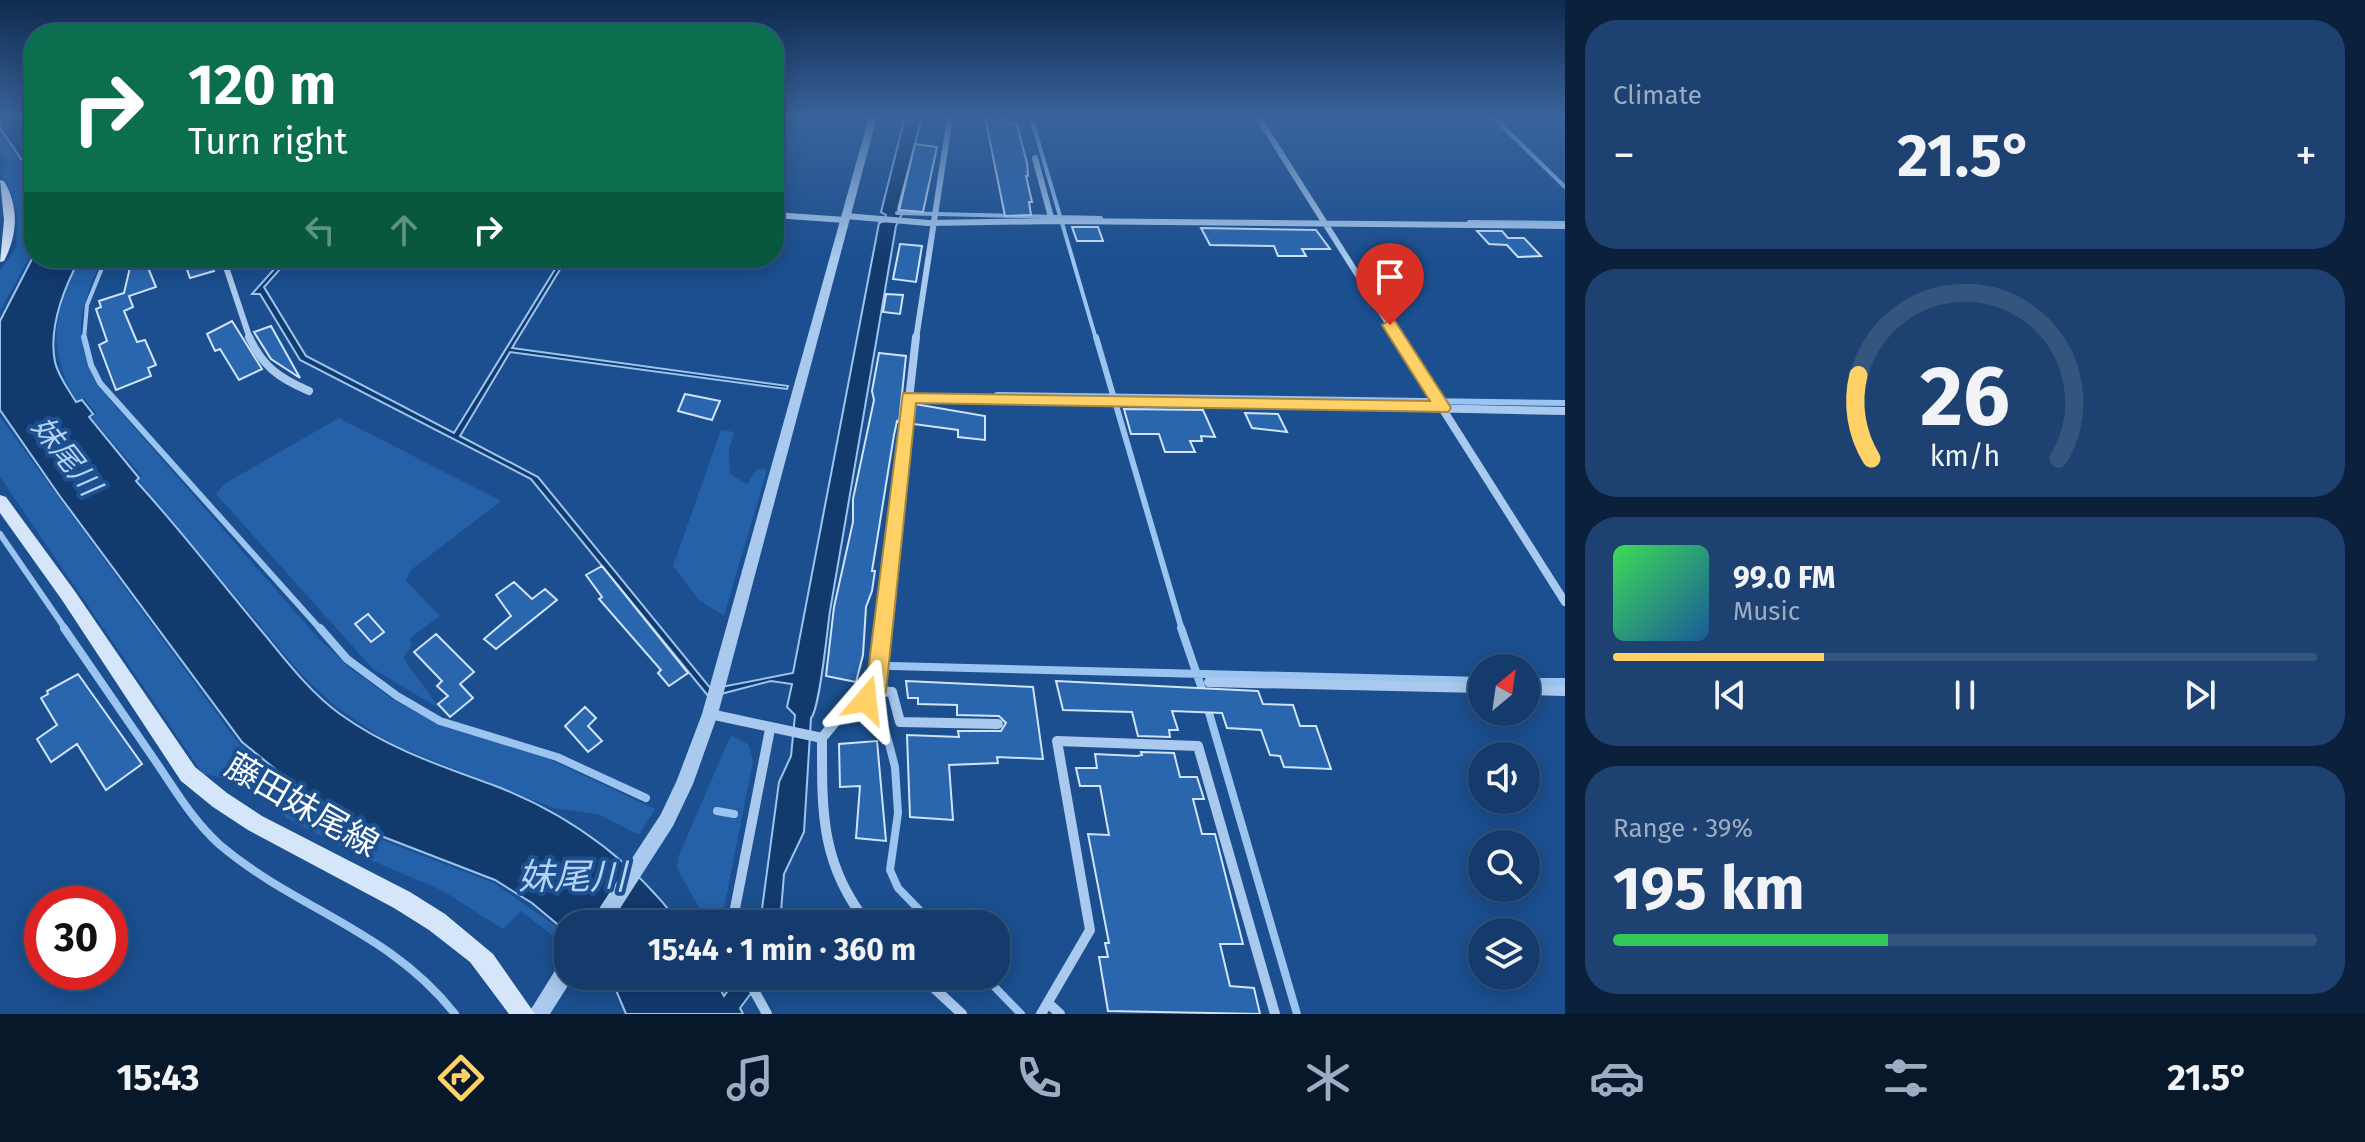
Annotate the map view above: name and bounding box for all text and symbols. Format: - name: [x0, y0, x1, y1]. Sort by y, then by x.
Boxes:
- text: 120 m: [188, 52, 336, 119]
- icon: right: [56, 56, 160, 160]
- text: Climate: [1613, 80, 1702, 111]
- text: Turn right: [188, 120, 348, 164]
- text: 21.5°: [1897, 120, 2033, 192]
- text: −: [1613, 129, 1635, 182]
- text: +: [2295, 129, 2317, 182]
- icon: left: [298, 208, 342, 252]
- icon: ahead: [382, 208, 426, 252]
- icon: right: [466, 208, 510, 252]
- pin: [1356, 243, 1424, 325]
- icon: arrive: [1368, 255, 1412, 299]
- text: 26: [1920, 346, 2010, 446]
- water label: 妹尾川: [24, 409, 110, 505]
- text: km/h: [1930, 439, 2000, 474]
- text: 99.0 FM: [1733, 560, 1835, 596]
- text: Music: [1733, 596, 1800, 627]
- north arrow: [1468, 654, 1540, 726]
- map controls: [1468, 654, 1540, 990]
- position arrow: [824, 658, 908, 742]
- icon: previous: [1708, 673, 1752, 717]
- icon: pause: [1943, 673, 1987, 717]
- icon: next: [2178, 673, 2222, 717]
- button: sound: [1468, 742, 1540, 814]
- street label: 藤田妹尾線: [218, 745, 386, 865]
- text: Range · 39%: [1613, 813, 1753, 844]
- button: search: [1468, 830, 1540, 902]
- text: 195 km: [1613, 853, 1805, 925]
- water label: 妹尾川: [518, 855, 630, 899]
- speed limit sign: 30: [24, 886, 128, 990]
- button: layers: [1468, 918, 1540, 990]
- text: 15:44 · 1 min · 360 m: [648, 932, 916, 968]
- icon: directions: [433, 1050, 489, 1106]
- icon: music: [722, 1050, 778, 1106]
- icon: phone: [1011, 1050, 1067, 1106]
- icon: climate: [1300, 1050, 1356, 1106]
- icon: car: [1589, 1050, 1645, 1106]
- icon: filters: [1878, 1050, 1934, 1106]
- text: 15:43: [117, 1056, 200, 1100]
- text: 21.5°: [2167, 1056, 2248, 1100]

